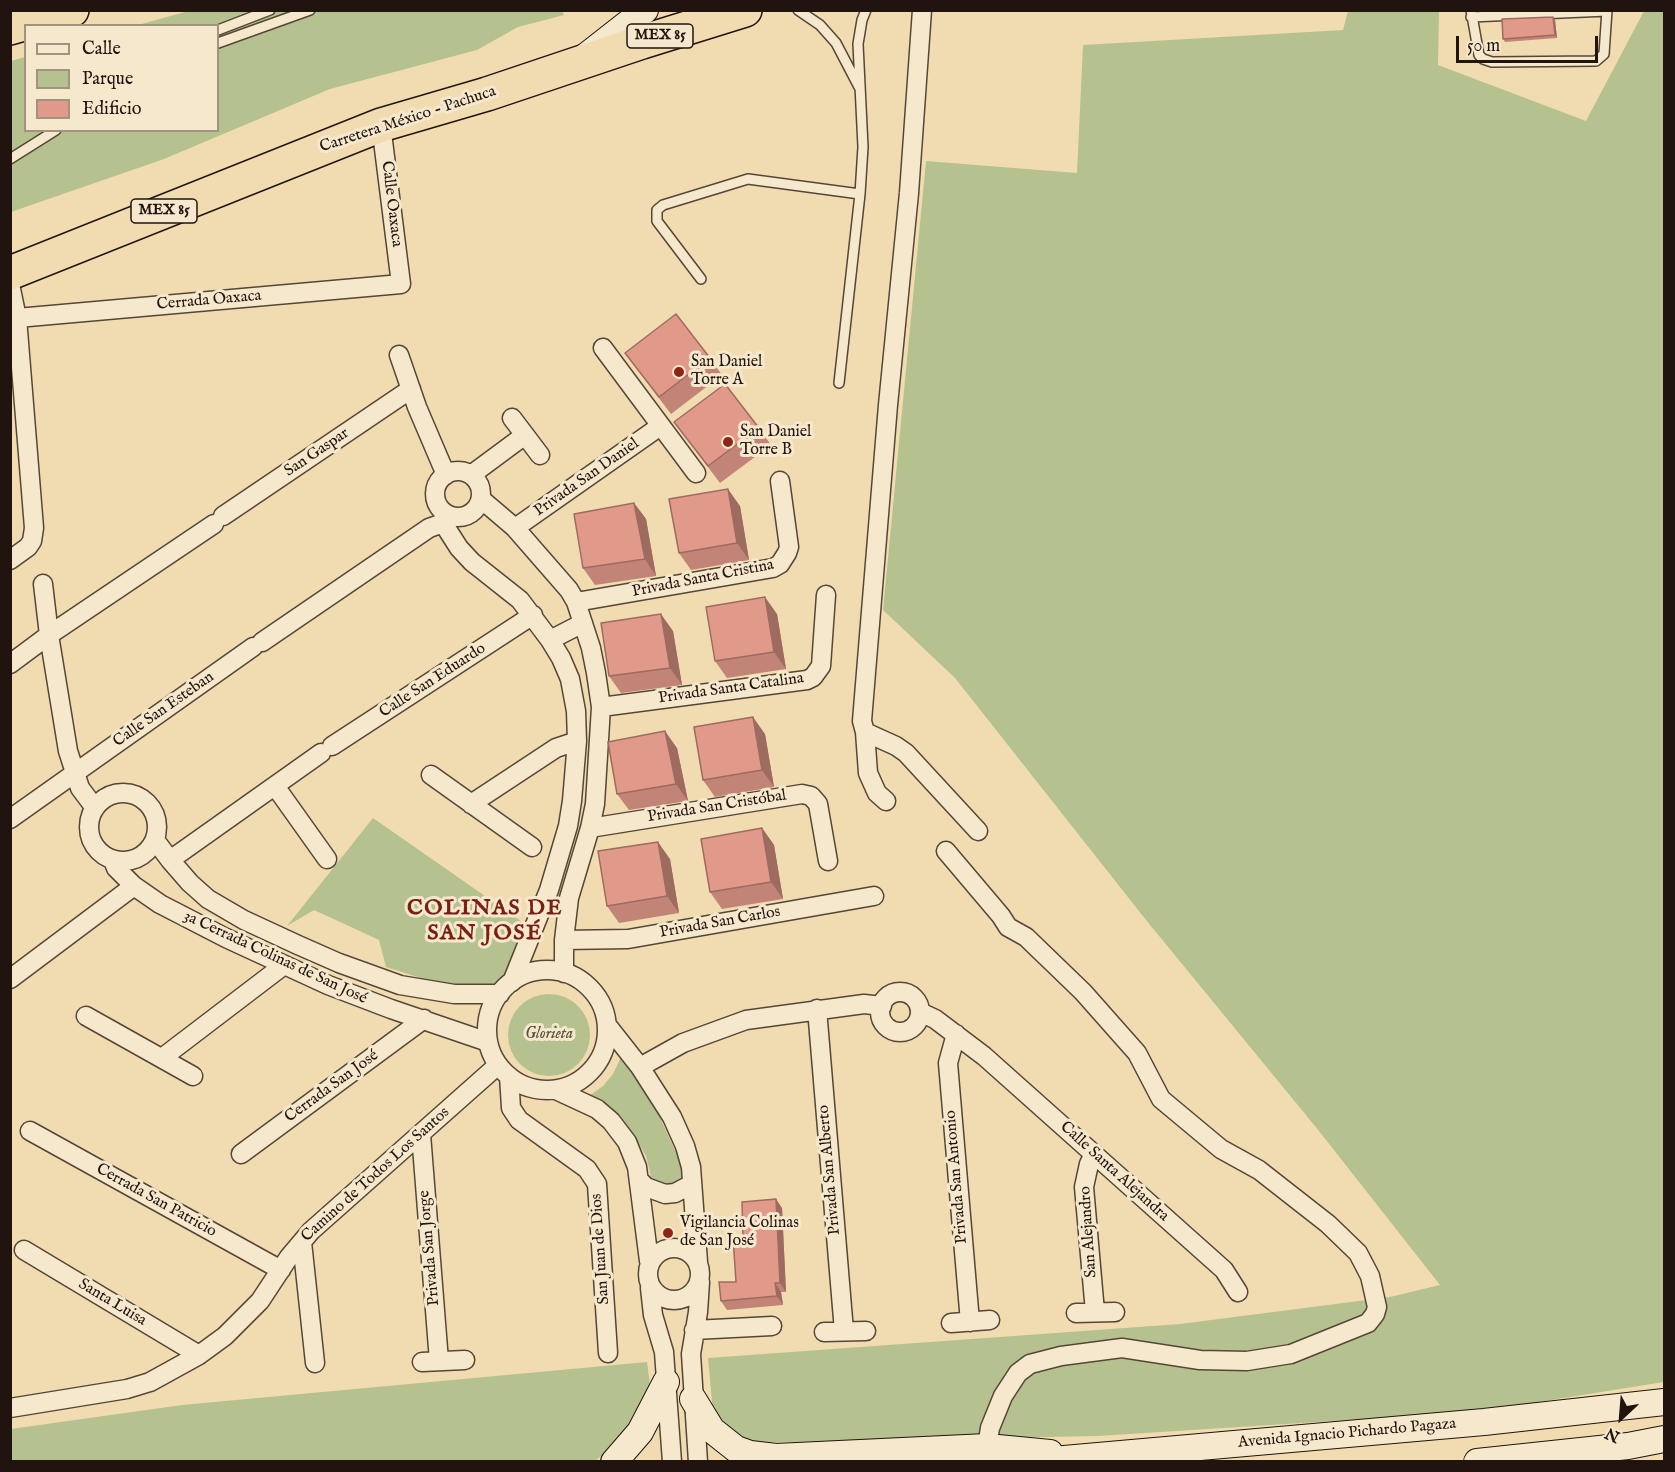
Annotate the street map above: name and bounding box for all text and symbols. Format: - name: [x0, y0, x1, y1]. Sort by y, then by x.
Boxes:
- legend: [24, 24, 219, 132]
- road number: MEX 85: [627, 24, 693, 48]
- scale bar: [1459, 24, 1602, 62]
- text: 50 m: [1467, 35, 1500, 58]
- text: Calle: [82, 38, 121, 61]
- text: Parque: [82, 68, 133, 91]
- street label: Carretera México - Pachuca: [317, 82, 499, 158]
- text: Edificio: [82, 98, 142, 121]
- street label: Calle Oaxaca: [376, 160, 406, 248]
- road number: MEX 85: [131, 199, 197, 223]
- street label: Cerrada Oaxaca: [156, 287, 262, 315]
- place label: San Daniel Torre A: [691, 353, 762, 391]
- marker: San Daniel Torre A: [672, 365, 686, 379]
- place label: San Daniel Torre B: [740, 423, 811, 461]
- street label: San Gaspar: [281, 424, 353, 482]
- street label: Privada San Daniel: [531, 435, 643, 521]
- marker: San Daniel Torre B: [721, 435, 735, 449]
- street label: Privada Santa Cristina: [630, 556, 776, 602]
- street label: Calle San Eduardo: [376, 639, 490, 723]
- street label: Calle San Esteban: [110, 668, 218, 752]
- street label: Privada Santa Catalina: [657, 669, 805, 709]
- street label: Privada San Cristóbal: [646, 787, 788, 827]
- district label: COLINAS DE SAN JOSÉ: [407, 896, 563, 948]
- street label: Privada San Carlos: [658, 903, 782, 943]
- street label: 3a Cerrada Colinas de San José: [180, 907, 370, 1009]
- park label: Glorieta: [525, 1025, 573, 1045]
- street label: Cerrada San José: [281, 1047, 383, 1127]
- street label: Camino de Todos Los Santos: [298, 1103, 454, 1247]
- street label: Privada San Alberto: [815, 1104, 845, 1236]
- street label: Privada San Antonio: [942, 1109, 972, 1245]
- street label: Calle Santa Alejandra: [1055, 1118, 1173, 1226]
- street label: Cerrada San Patricio: [92, 1160, 220, 1242]
- street label: San Alejandro: [1076, 1186, 1102, 1278]
- street label: Privada San Jorge: [415, 1189, 445, 1307]
- street label: San Juan de Dios: [588, 1193, 614, 1305]
- place label: Vigilancia Colinas de San José: [680, 1214, 799, 1252]
- marker: Vigilancia Colinas de San José: [661, 1226, 675, 1240]
- street label: Santa Luisa: [74, 1275, 150, 1331]
- north arrow: [1591, 1388, 1651, 1448]
- street label: Avenida Ignacio Pichardo Pagaza: [1237, 1415, 1457, 1453]
- text: N: [1603, 1422, 1624, 1446]

